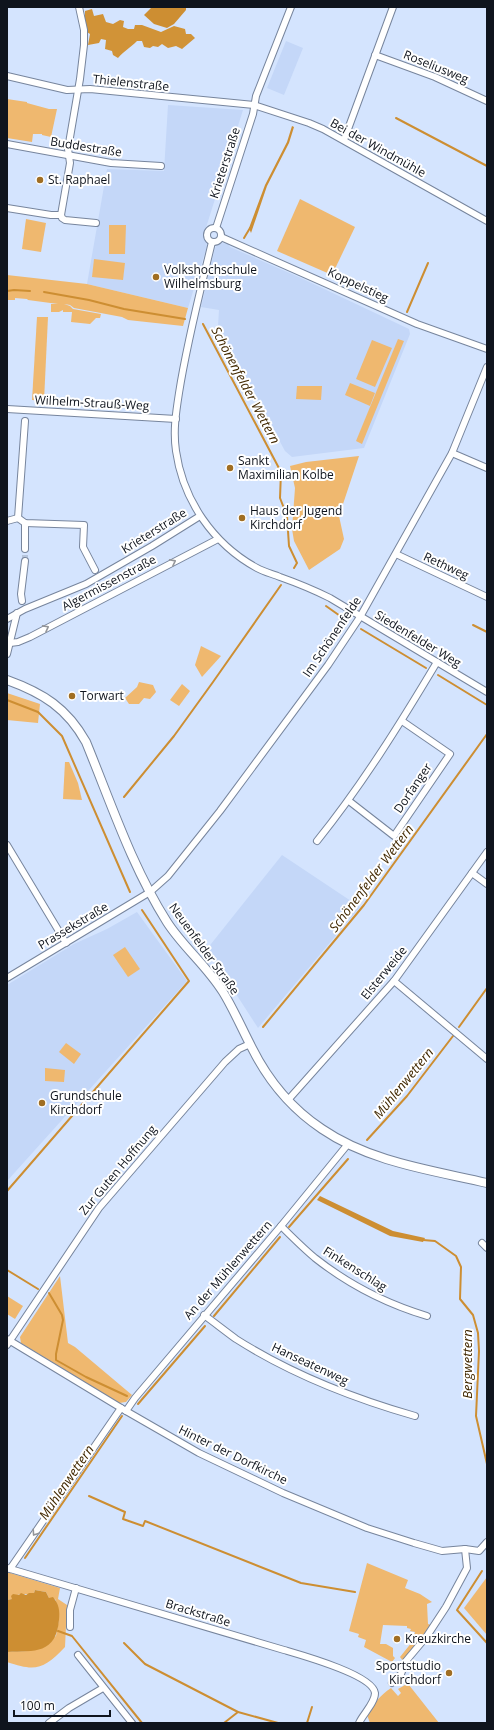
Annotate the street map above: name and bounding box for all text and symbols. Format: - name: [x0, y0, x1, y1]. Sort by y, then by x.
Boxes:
- street label: Roseliusweg: [401, 46, 472, 87]
- street label: Thielenstraße: [92, 70, 170, 95]
- street label: Bei der Windmühle: [327, 114, 429, 181]
- street label: Krieterstraße: [205, 125, 244, 201]
- street label: Buddestraße: [49, 132, 123, 161]
- place label: St. Raphael: [48, 171, 110, 188]
- marker: St. Raphael: [35, 175, 45, 185]
- place label: Volkshochschule Wilhelmsburg: [164, 261, 257, 292]
- street label: Koppelstieg: [325, 263, 392, 306]
- marker: Volkshochschule Wilhelmsburg: [151, 272, 161, 282]
- water label: Schönenfelder Wettern: [207, 323, 285, 447]
- street label: Wilhelm-Strauß-Weg: [34, 391, 150, 414]
- place label: Sankt Maximilian Kolbe: [238, 452, 334, 483]
- marker: Sankt Maximilian Kolbe: [225, 463, 235, 473]
- place label: Haus der Jugend Kirchdorf: [250, 502, 342, 533]
- street label: Krieterstraße: [118, 504, 190, 557]
- marker: Haus der Jugend Kirchdorf: [237, 513, 247, 523]
- street label: Rethweg: [421, 548, 472, 584]
- street label: Algermissenstraße: [59, 550, 159, 615]
- one-way arrow: [169, 559, 176, 567]
- street label: Im Schönenfelde: [298, 593, 365, 680]
- street label: Siedenfelder Weg: [372, 606, 465, 671]
- one-way arrow: [41, 626, 49, 633]
- place label: Torwart: [80, 687, 124, 704]
- marker: Torwart: [67, 691, 77, 701]
- street label: Dorfanger: [390, 759, 436, 816]
- water label: Schönenfelder Wettern: [325, 821, 417, 935]
- street label: Prassekstraße: [34, 898, 111, 953]
- street label: Neuenfelder Straße: [165, 899, 244, 998]
- street label: Elsterweide: [357, 942, 411, 1003]
- water label: Mühlenwettern: [369, 1044, 437, 1122]
- place label: Grundschule Kirchdorf: [50, 1087, 122, 1118]
- marker: Grundschule Kirchdorf: [37, 1098, 47, 1108]
- street label: Zur Guten Hoffnung: [75, 1121, 161, 1218]
- street label: An der Mühlenwettern: [180, 1216, 276, 1323]
- street label: Finkenschlag: [320, 1242, 391, 1295]
- water label: Bergwettern: [458, 1329, 476, 1399]
- street label: Hanseatenweg: [269, 1338, 352, 1389]
- street label: Hinter der Dorfkirche: [176, 1421, 291, 1488]
- water label: Mühlenwettern: [34, 1441, 98, 1523]
- one-way arrow: [33, 1528, 40, 1535]
- street label: Brackstraße: [164, 1595, 233, 1631]
- place label: Kreuzkirche: [405, 1630, 471, 1647]
- marker: Kreuzkirche: [392, 1634, 402, 1644]
- place label: Sportstudio Kirchdorf: [376, 1657, 442, 1688]
- marker: Sportstudio Kirchdorf: [444, 1668, 454, 1678]
- scale bar: [14, 1692, 110, 1718]
- text: 100 m: [20, 1697, 55, 1714]

